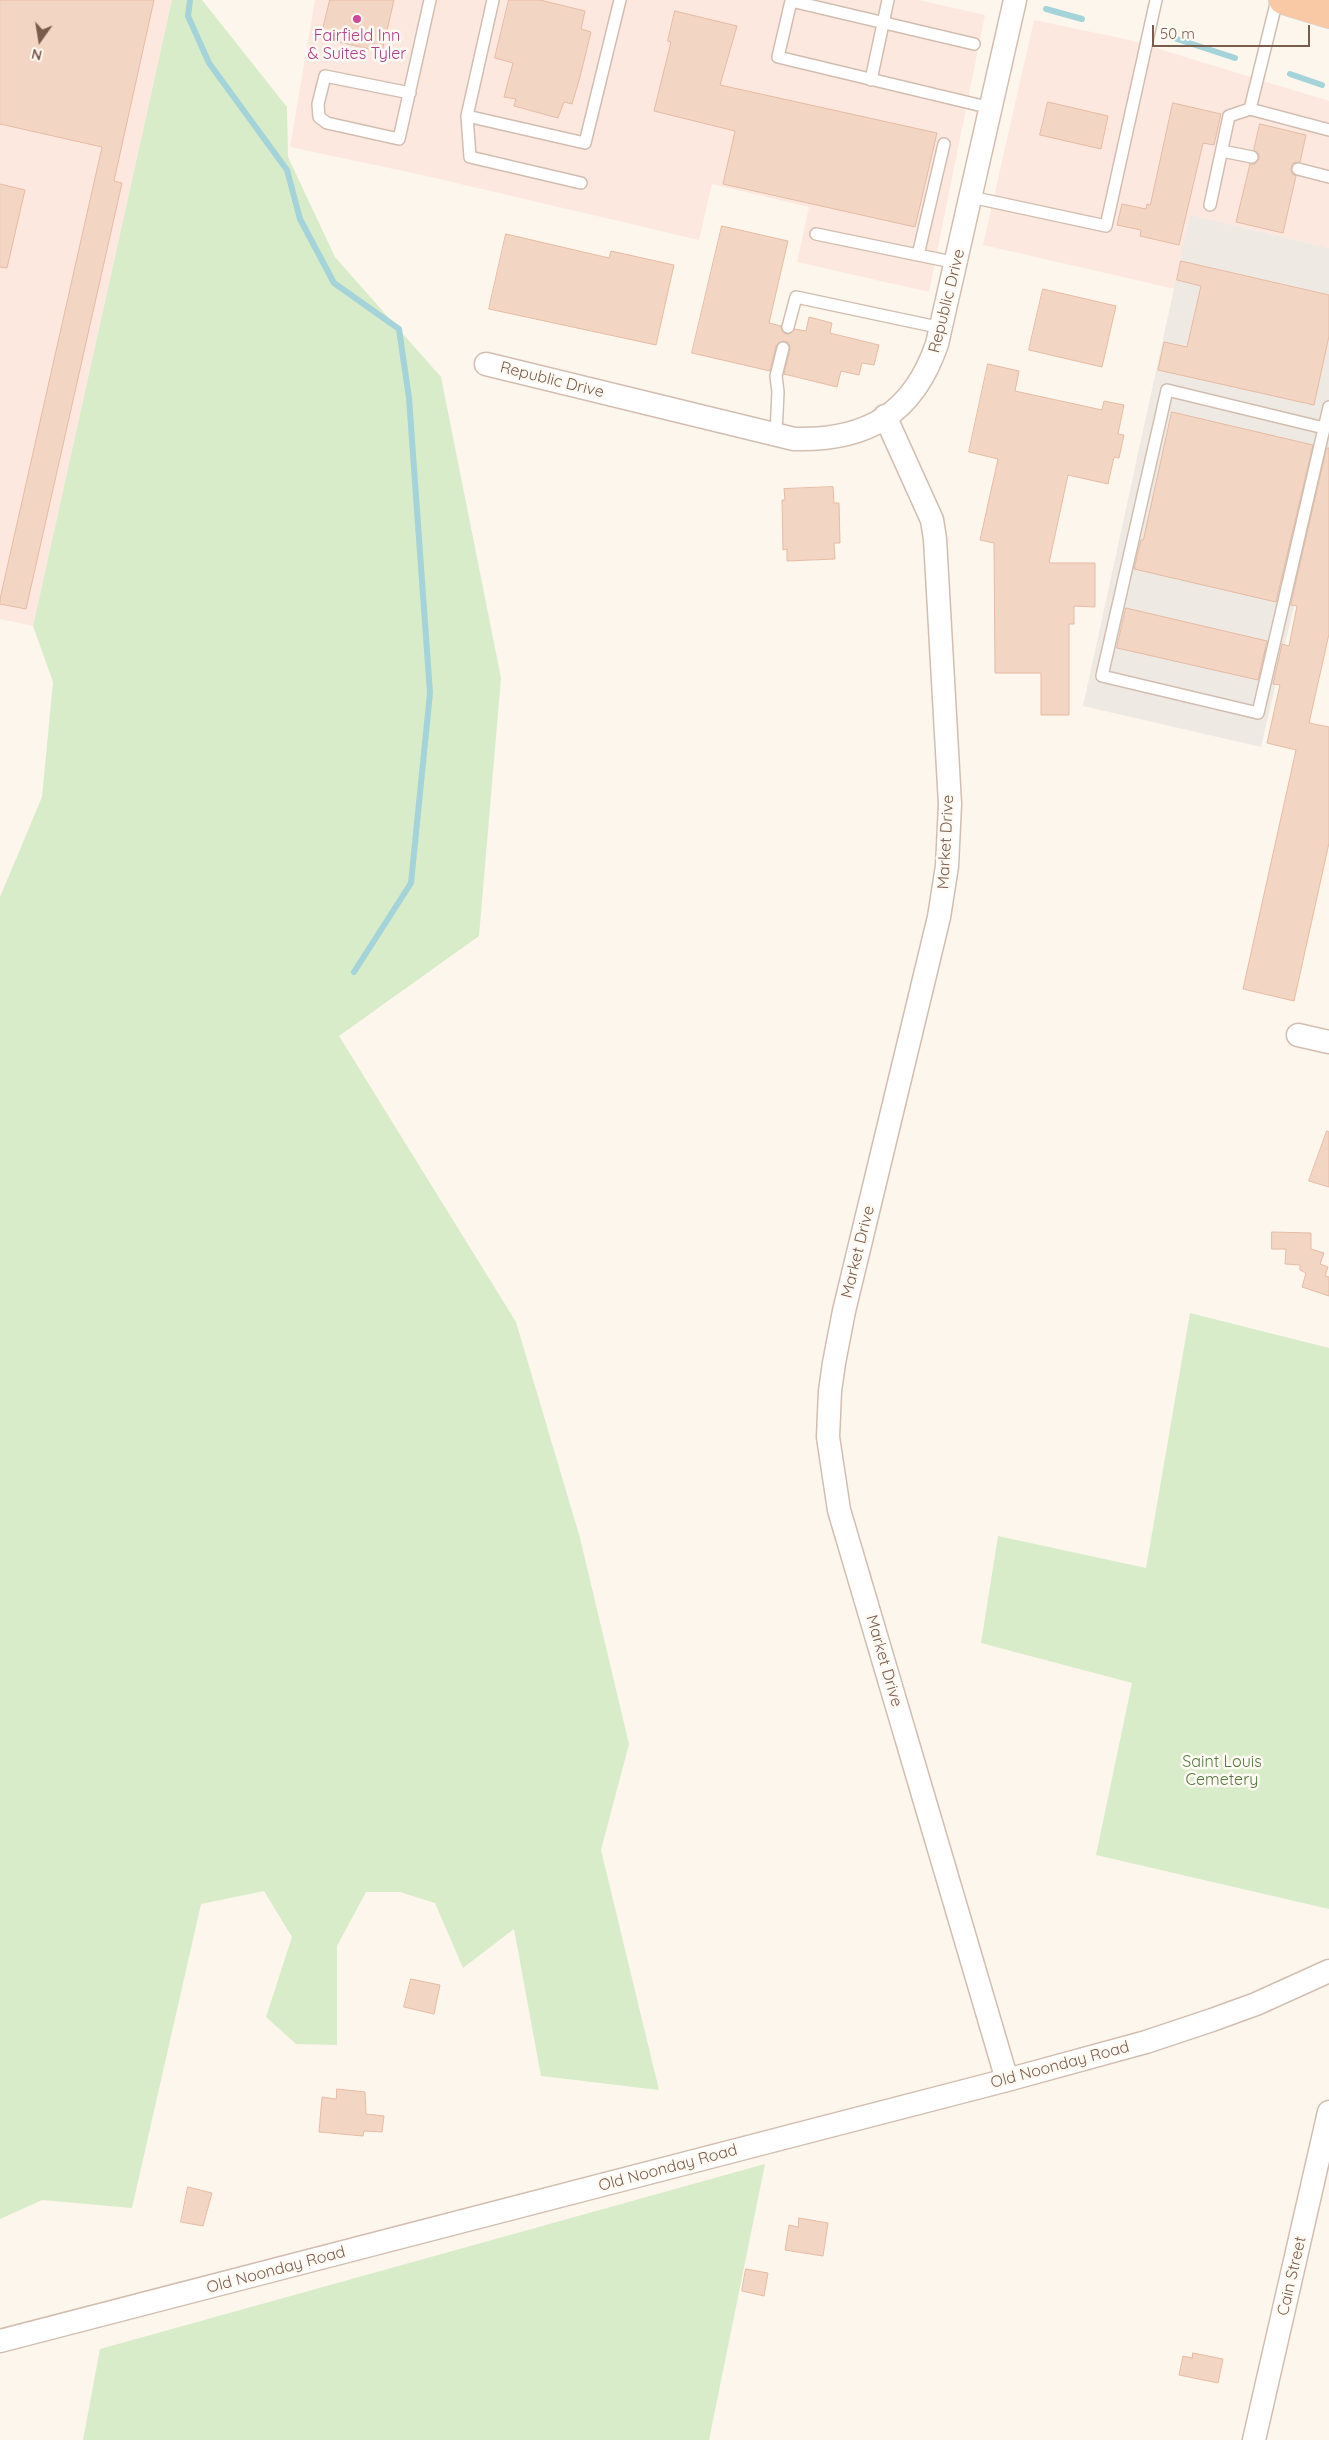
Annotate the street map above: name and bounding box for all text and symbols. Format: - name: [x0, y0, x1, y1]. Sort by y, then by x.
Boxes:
- marker: Fairfield Inn & Suites Tyler: [351, 13, 363, 25]
- north arrow: [15, 15, 65, 65]
- scale bar: [1154, 15, 1312, 47]
- text: 50 m: [1160, 24, 1195, 43]
- place label: Fairfield Inn & Suites Tyler: [308, 26, 406, 64]
- text: N: [30, 45, 44, 65]
- street label: Republic Drive: [925, 247, 969, 355]
- street label: Republic Drive: [498, 358, 606, 402]
- street label: Market Drive: [934, 794, 958, 890]
- street label: Market Drive: [837, 1204, 879, 1300]
- street label: Market Drive: [862, 1613, 906, 1709]
- park label: Saint Louis Cemetery: [1182, 1752, 1262, 1790]
- street label: Old Noonday Road: [989, 2037, 1131, 2093]
- street label: Old Noonday Road: [597, 2140, 739, 2196]
- street label: Cain Street: [1274, 2234, 1310, 2318]
- street label: Old Noonday Road: [205, 2242, 347, 2298]

